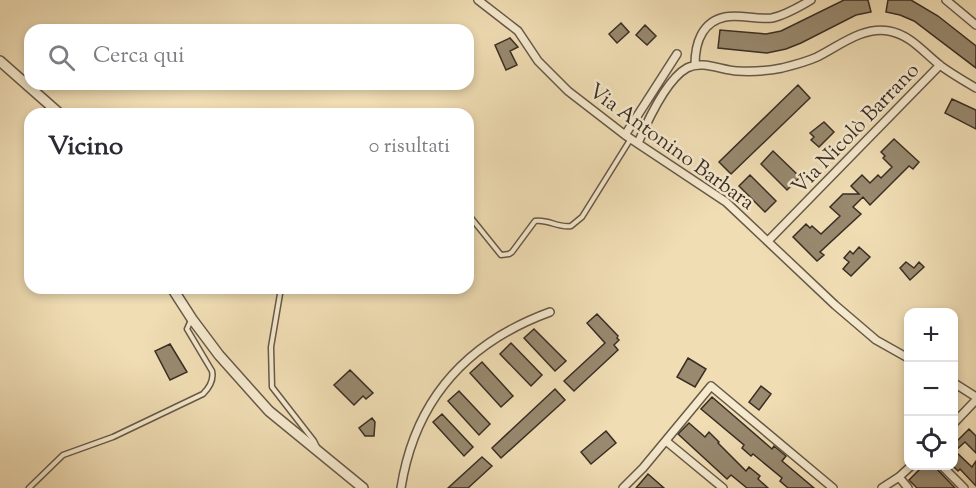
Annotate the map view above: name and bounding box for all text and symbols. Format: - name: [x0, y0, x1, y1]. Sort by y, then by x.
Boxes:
- search box: [24, 24, 474, 90]
- icon: search: [45, 41, 78, 74]
- text: Cerca qui: [93, 41, 184, 73]
- street label: Via Nicolò Barrano: [786, 57, 927, 202]
- street label: Via Antonino Barbara: [582, 77, 760, 218]
- text: Vicino: [48, 129, 123, 166]
- text: 0 risultati: [369, 133, 450, 162]
- map controls: [904, 308, 958, 470]
- button: +: [904, 308, 958, 362]
- button: −: [904, 362, 958, 416]
- button: locate: [904, 416, 958, 470]

